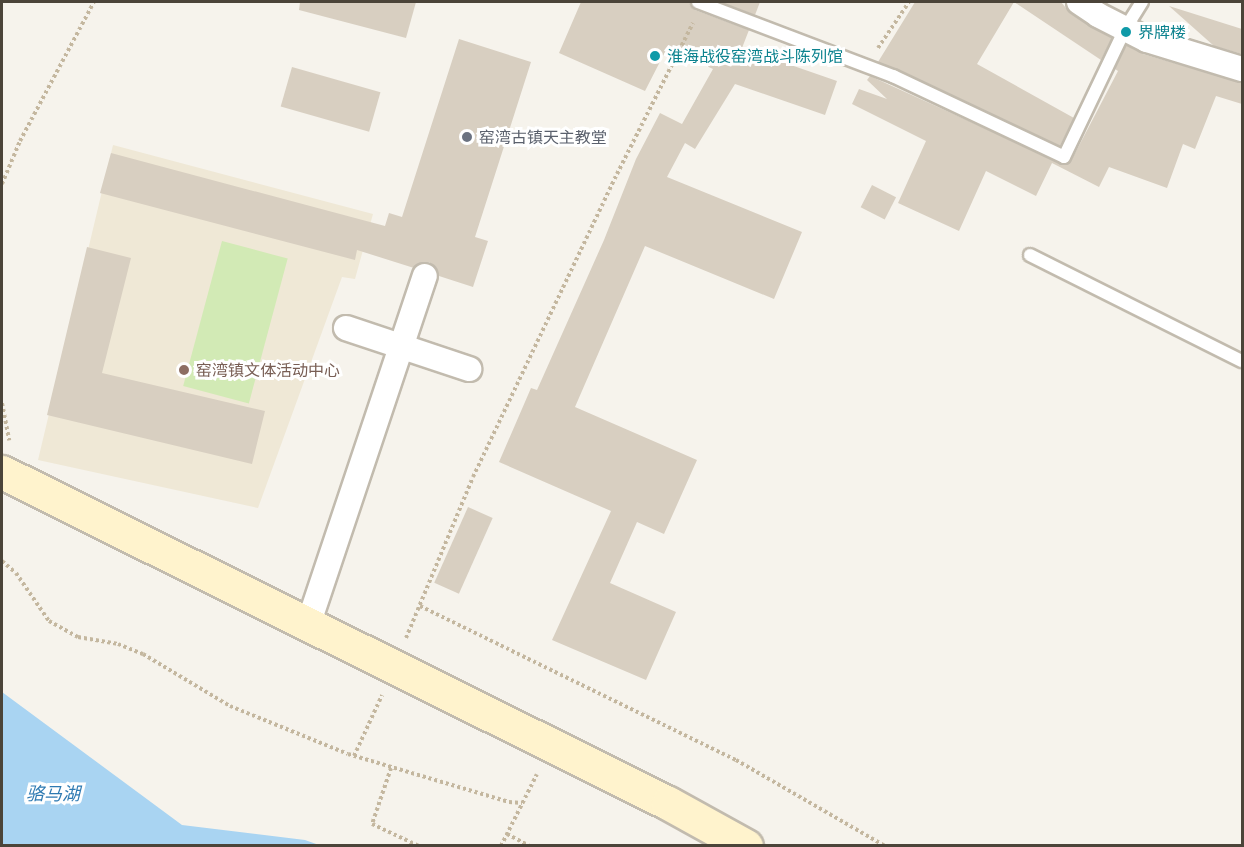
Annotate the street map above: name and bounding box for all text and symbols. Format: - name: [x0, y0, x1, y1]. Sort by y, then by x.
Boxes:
- place label: 界牌楼: [1138, 22, 1186, 42]
- marker: 界牌楼: [1119, 25, 1133, 39]
- place label: 淮海战役窑湾战斗陈列馆: [667, 46, 843, 66]
- marker: 淮海战役窑湾战斗陈列馆: [648, 49, 662, 63]
- place label: 窑湾古镇天主教堂: [479, 127, 607, 147]
- marker: 窑湾古镇天主教堂: [460, 130, 474, 144]
- place label: 窑湾镇文体活动中心: [196, 360, 340, 380]
- marker: 窑湾镇文体活动中心: [177, 363, 191, 377]
- water label: 骆马湖: [26, 782, 80, 804]

